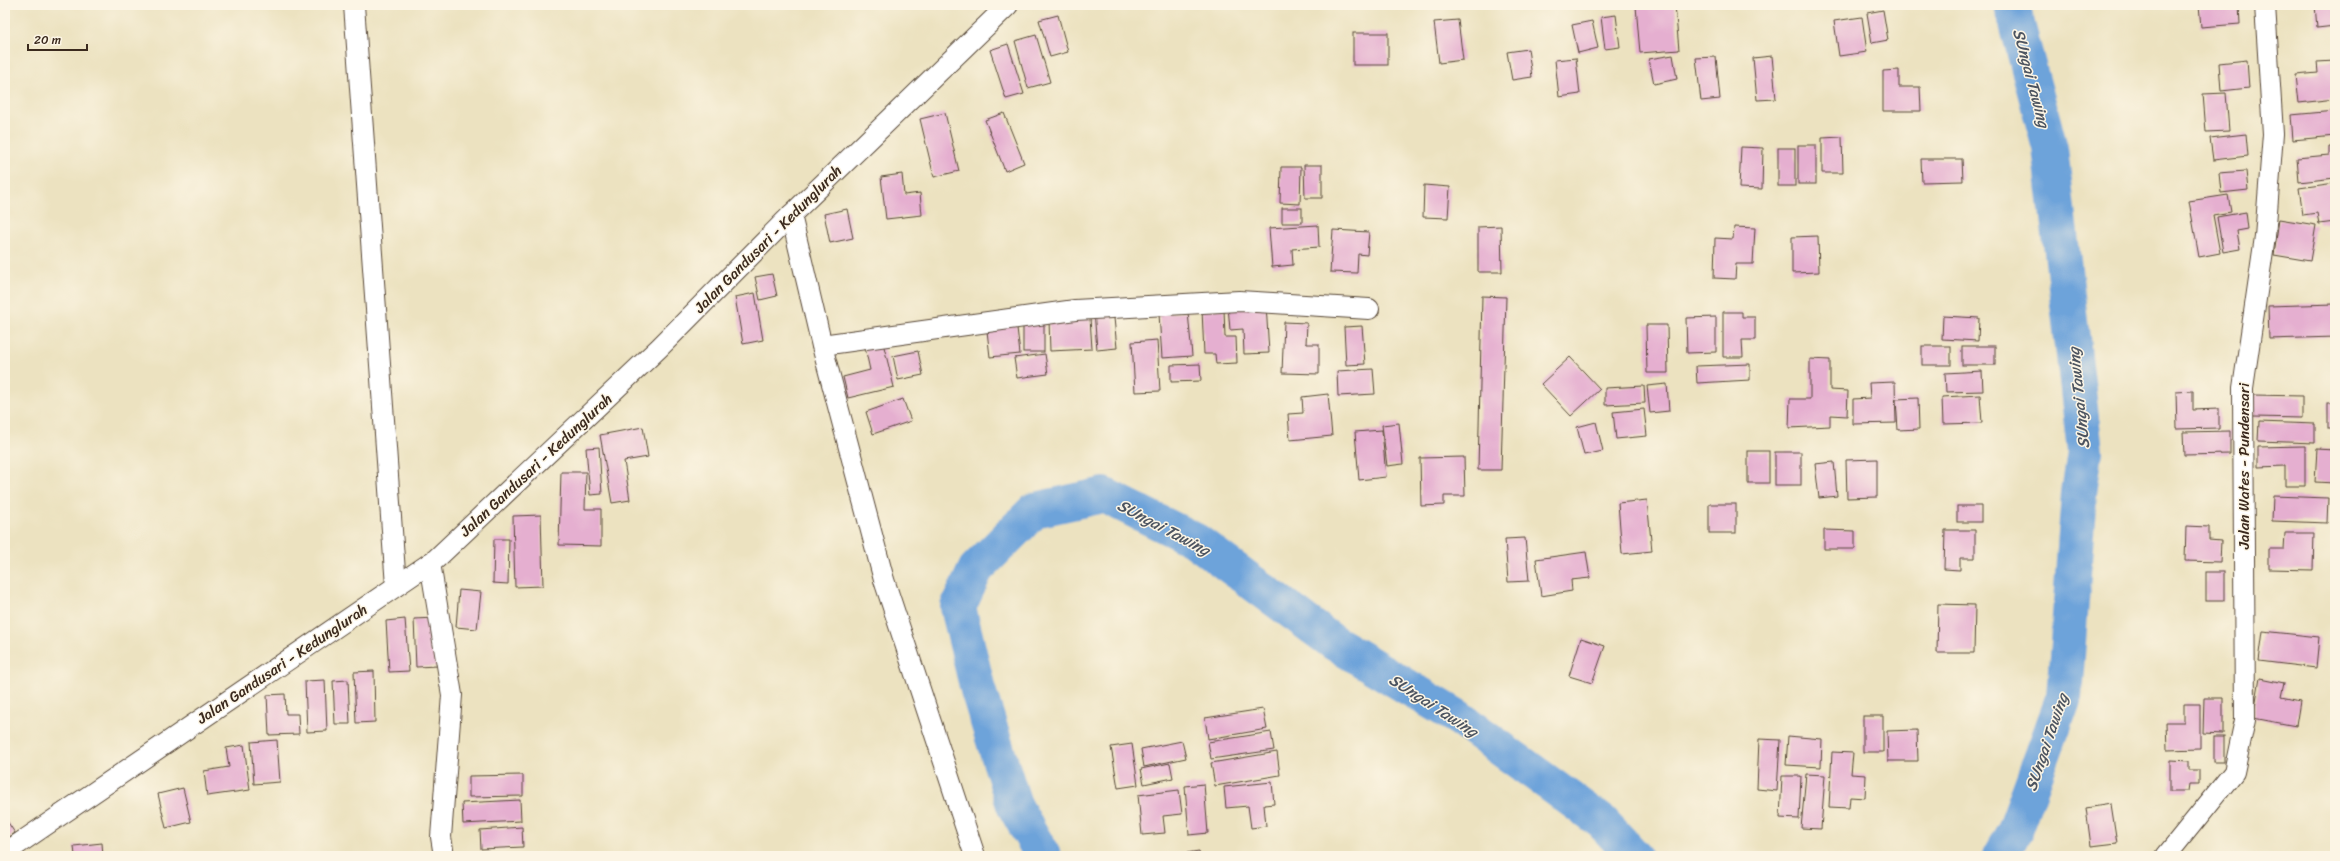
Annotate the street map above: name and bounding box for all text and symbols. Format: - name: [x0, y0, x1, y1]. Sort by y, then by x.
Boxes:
- water label: SUngai Tawing: [2004, 25, 2059, 133]
- scale bar: [28, 26, 87, 52]
- text: 20 m: [34, 29, 61, 51]
- street label: Jalan Gandusari - Kedunglurah: [687, 159, 848, 320]
- water label: SUngai Tawing: [2059, 344, 2098, 450]
- street label: Jalan Wates - Pundensari: [2231, 382, 2257, 550]
- street label: Jalan Gandusari - Kedunglurah: [453, 387, 619, 544]
- water label: SUngai Tawing: [1112, 491, 1217, 565]
- street label: Jalan Gandusari - Kedunglurah: [191, 597, 373, 732]
- water label: SUngai Tawing: [1383, 666, 1486, 746]
- water label: SUngai Tawing: [2016, 688, 2077, 795]

